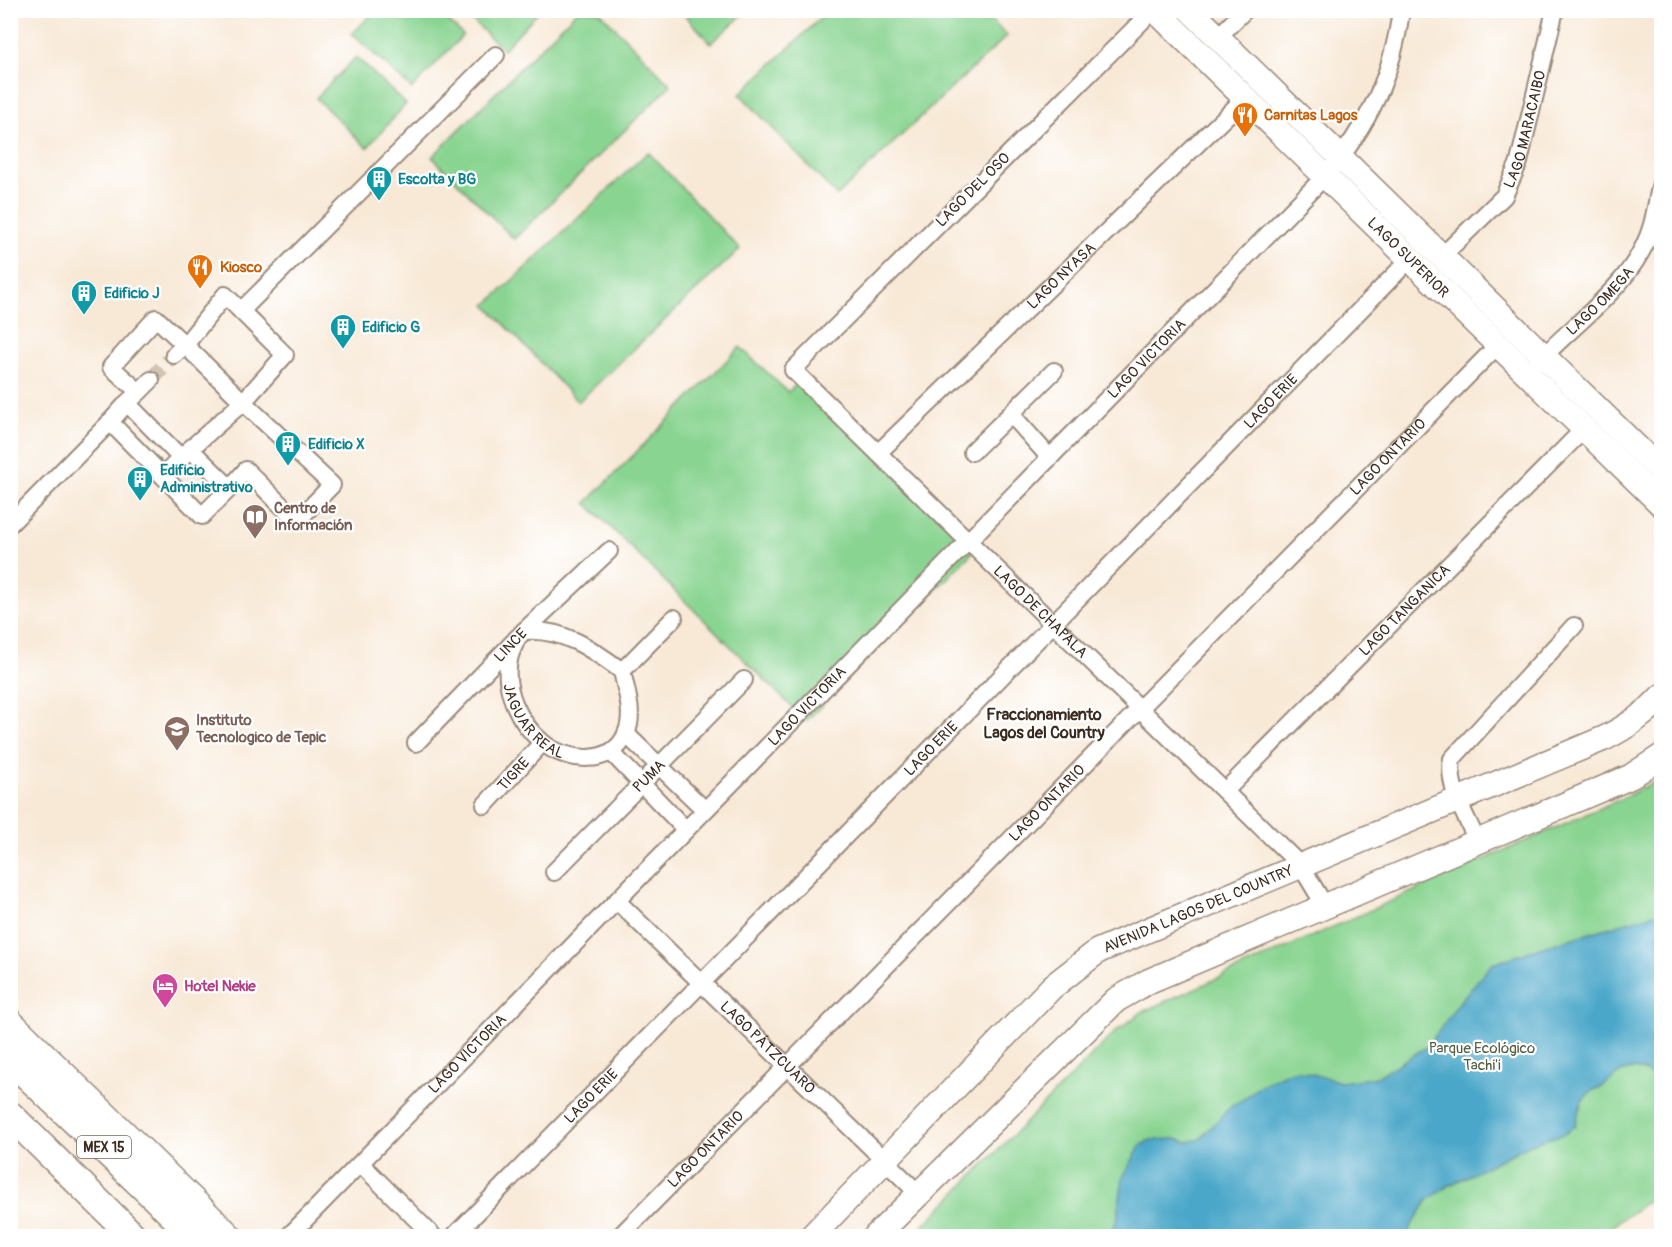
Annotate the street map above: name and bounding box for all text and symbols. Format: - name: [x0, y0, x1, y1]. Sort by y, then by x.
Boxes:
- street label: LAGO MARACAIBO: [1499, 69, 1550, 191]
- restaurant icon: Carnitas Lagos: [1230, 100, 1260, 138]
- place label: Carnitas Lagos: [1264, 106, 1358, 125]
- street label: LAGO DEL OSO: [932, 149, 1014, 231]
- building icon: Escolta y BG: [364, 164, 394, 202]
- place label: Escolta y BG: [398, 170, 476, 189]
- street label: LAGO SUPERIOR: [1363, 213, 1453, 302]
- street label: LAGO NYASA: [1023, 238, 1100, 313]
- restaurant icon: Kiosco: [185, 252, 215, 290]
- place label: Kiosco: [220, 258, 262, 277]
- street label: LAGO OMEGA: [1562, 263, 1638, 339]
- building icon: Edificio J: [69, 278, 99, 316]
- place label: Edificio J: [104, 284, 159, 303]
- building icon: Edificio G: [328, 312, 358, 350]
- street label: LAGO VICTORIA: [1103, 314, 1190, 402]
- place label: Edificio G: [362, 318, 420, 337]
- street label: LAGO ERIE: [1240, 370, 1302, 433]
- street label: LAGO ONTARIO: [1346, 414, 1430, 499]
- building icon: Edificio X: [273, 429, 303, 467]
- place label: Edificio X: [308, 435, 365, 454]
- place label: Edificio Administrativo: [160, 461, 253, 497]
- building icon: Edificio Administrativo: [125, 464, 155, 502]
- place label: Centro de Información: [274, 499, 353, 535]
- library icon: Centro de Información: [240, 502, 270, 540]
- street label: LAGO TANGANICA: [1355, 560, 1454, 660]
- street label: LAGO DE CHAPALA: [989, 561, 1092, 662]
- street label: LINCE: [490, 624, 531, 666]
- street label: LAGO VICTORIA: [764, 662, 850, 750]
- street label: JAGUAR REAL: [499, 682, 567, 763]
- district label: Fraccionamiento Lagos del Country: [983, 705, 1105, 743]
- place label: Instituto Tecnologico de Tepic: [195, 711, 327, 747]
- school or university icon: Instituto Tecnologico de Tepic: [162, 714, 192, 752]
- street label: LAGO ERIE: [900, 717, 962, 780]
- street label: TIGRE: [493, 753, 534, 795]
- street label: PUMA: [629, 755, 670, 797]
- street label: LAGO ONTARIO: [1005, 760, 1089, 845]
- street label: AVENIDA LAGOS DEL COUNTRY: [1100, 860, 1296, 957]
- hotel icon: Hotel Nekie: [150, 971, 180, 1009]
- place label: Hotel Nekie: [184, 977, 256, 996]
- street label: LAGO PÁTZCUARO: [716, 997, 819, 1098]
- street label: LAGO VICTORIA: [424, 1010, 511, 1097]
- park label: Parque Ecológico Tachi'i: [1429, 1039, 1535, 1075]
- street label: LAGO ERIE: [560, 1064, 622, 1127]
- street label: LAGO ONTARIO: [664, 1107, 748, 1192]
- road number: MEX 15: [77, 1136, 131, 1158]

